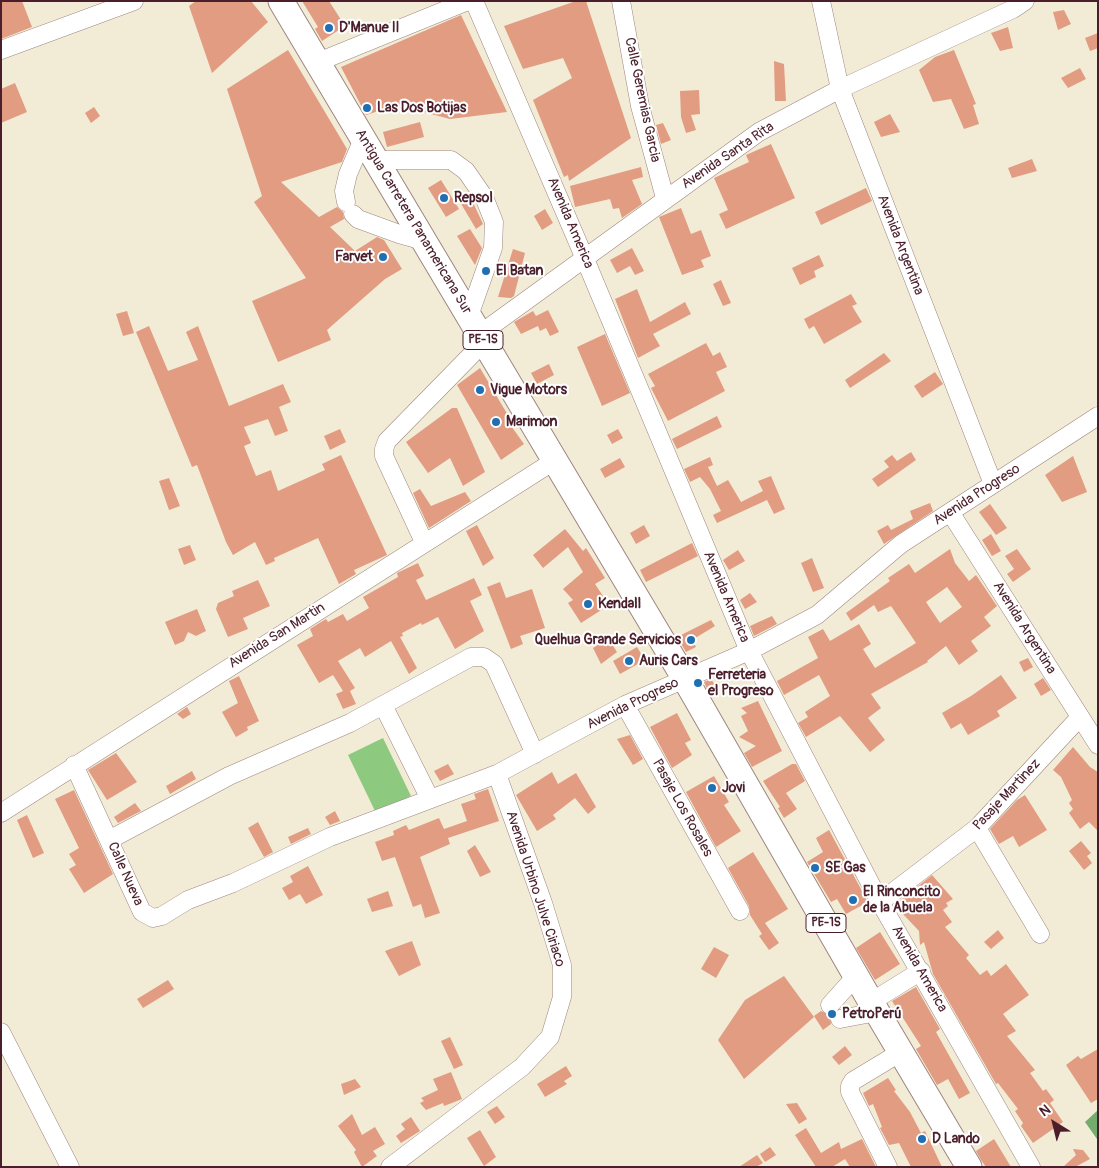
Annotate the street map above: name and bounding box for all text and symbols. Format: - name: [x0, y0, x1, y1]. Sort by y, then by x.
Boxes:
- place label: D'Manue II: [339, 20, 400, 36]
- marker: D'Manue II: [323, 22, 335, 34]
- street label: Calle Geremias Garcia: [621, 36, 663, 164]
- place label: Las Dos Botijas: [377, 100, 466, 116]
- marker: Las Dos Botijas: [361, 102, 373, 114]
- street label: Avenida Santa Rita: [679, 119, 777, 193]
- street label: Antigua Carretera Panamericana Sur: [351, 126, 475, 318]
- street label: Avenida America: [543, 175, 597, 271]
- place label: Repsol: [454, 190, 493, 206]
- marker: Repsol: [438, 192, 450, 204]
- street label: Avenida Argentina: [873, 193, 927, 297]
- place label: Farvet: [335, 249, 373, 265]
- marker: Farvet: [377, 251, 389, 263]
- place label: El Batan: [496, 263, 543, 279]
- marker: El Batan: [480, 265, 492, 277]
- road number: PE-1S: [463, 330, 503, 350]
- place label: Vigue Motors: [490, 382, 567, 398]
- marker: Vigue Motors: [474, 384, 486, 396]
- place label: Marimon: [506, 414, 557, 430]
- marker: Marimon: [490, 416, 502, 428]
- street label: Avenida Progreso: [930, 461, 1024, 529]
- street label: Avenida America: [699, 549, 753, 645]
- street label: Avenida Argentina: [989, 579, 1059, 677]
- place label: Kendall: [598, 596, 641, 612]
- marker: Kendall: [582, 598, 594, 610]
- street label: Avenida San Martin: [226, 600, 328, 672]
- place label: Quelhua Grande Servicios: [535, 632, 681, 648]
- marker: Quelhua Grande Servicios: [685, 634, 697, 646]
- place label: Auris Cars: [639, 653, 698, 669]
- marker: Auris Cars: [623, 655, 635, 667]
- place label: Ferreteria el Progreso: [708, 667, 773, 700]
- street label: Avenida Progreso: [584, 675, 682, 733]
- marker: Ferreteria el Progreso: [692, 677, 704, 689]
- street label: Pasaje Los Rosales: [648, 756, 716, 860]
- street label: Pasaje Martinez: [970, 756, 1044, 834]
- place label: Jovi: [722, 780, 745, 796]
- marker: Jovi: [706, 782, 718, 794]
- street label: Avenida Urbino Julve Ciriaco: [502, 809, 568, 969]
- street label: Calle Nueva: [104, 840, 146, 908]
- place label: SE Gas: [825, 860, 866, 876]
- marker: SE Gas: [809, 862, 821, 874]
- place label: El Rinconcito de la Abuela: [863, 884, 940, 916]
- marker: El Rinconcito de la Abuela: [847, 894, 859, 906]
- road number: PE-1S: [806, 914, 846, 932]
- street label: Avenida America: [887, 923, 951, 1015]
- place label: PetroPerú: [842, 1006, 901, 1022]
- marker: PetroPerú: [826, 1008, 838, 1020]
- north arrow: [1029, 1098, 1079, 1148]
- text: N: [1036, 1101, 1054, 1120]
- place label: D Lando: [932, 1131, 980, 1147]
- marker: D Lando: [916, 1133, 928, 1145]

